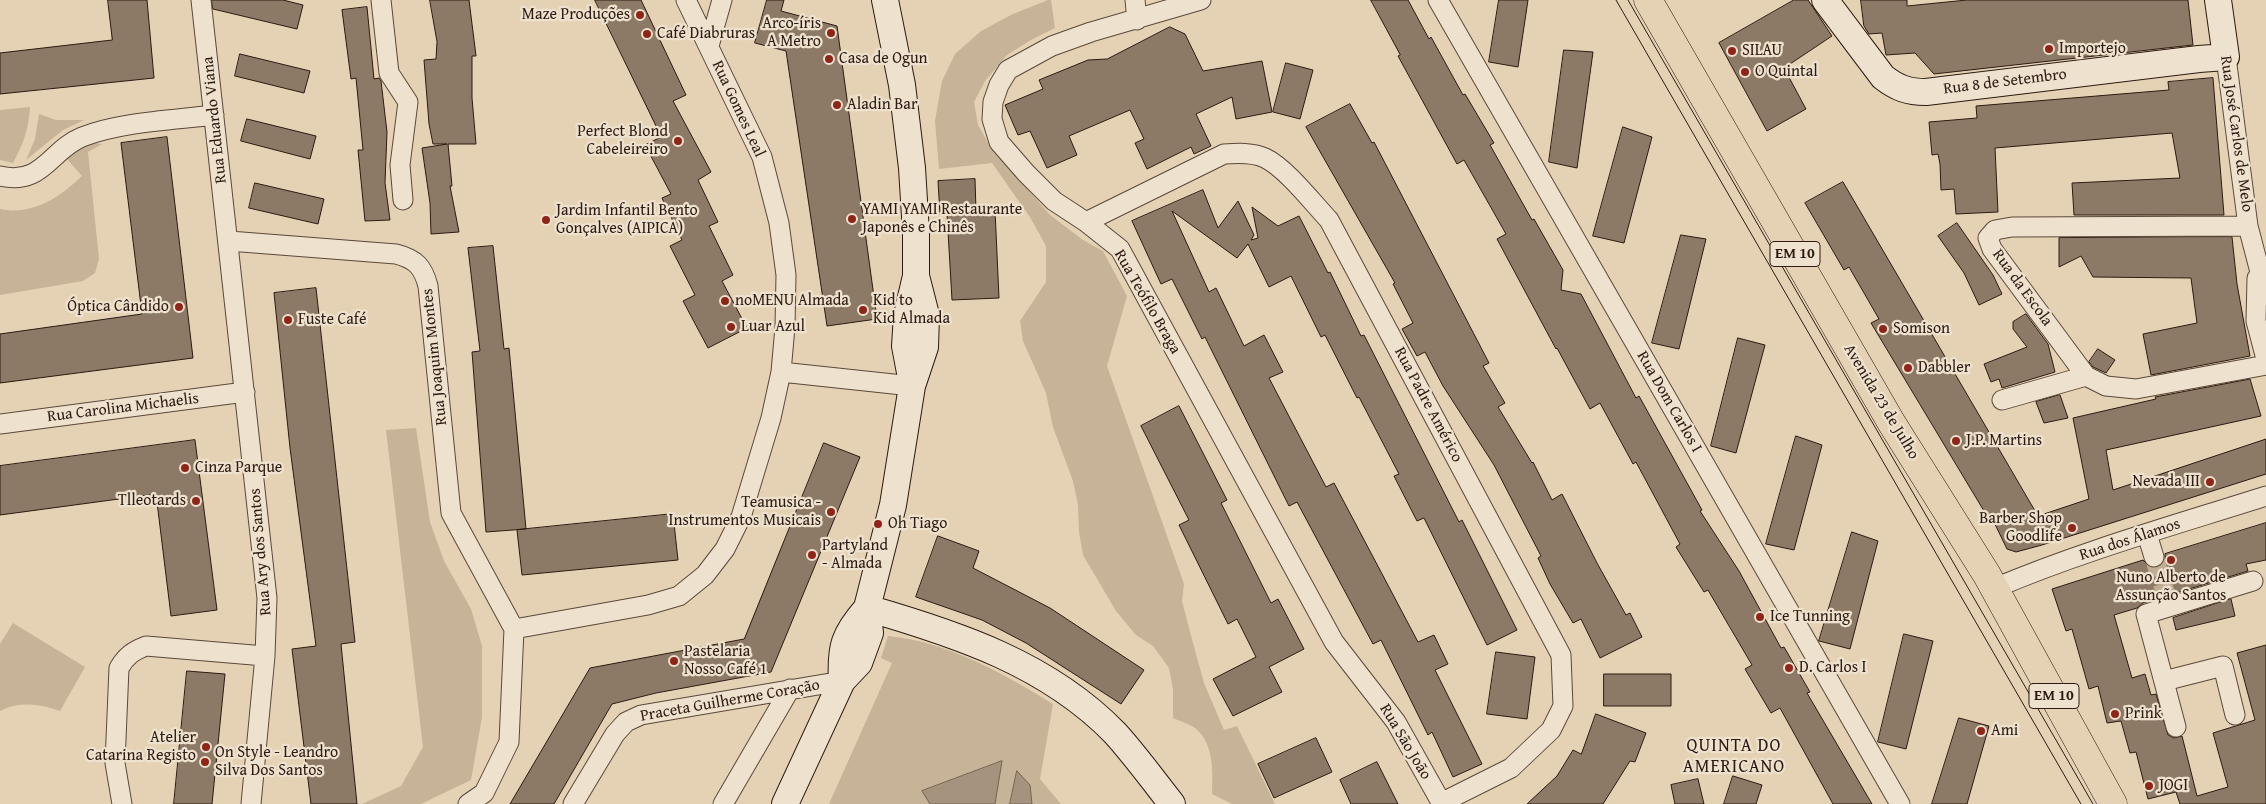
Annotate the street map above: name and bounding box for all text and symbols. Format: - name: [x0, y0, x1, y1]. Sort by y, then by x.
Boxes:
- place label: Maze Produções: [522, 5, 630, 25]
- marker: Maze Produções: [634, 9, 646, 21]
- place label: Arco-íris A Metro: [762, 14, 821, 52]
- place label: Café Diabruras: [657, 24, 755, 44]
- marker: Arco-íris A Metro: [825, 27, 837, 39]
- marker: Café Diabruras: [641, 28, 653, 40]
- place label: Importejo: [2059, 39, 2126, 59]
- place label: SILAU: [1742, 41, 1782, 61]
- marker: Importejo: [2043, 43, 2055, 55]
- marker: SILAU: [1726, 45, 1738, 57]
- place label: Casa de Ogun: [839, 49, 928, 69]
- marker: Casa de Ogun: [823, 53, 835, 65]
- street label: Rua José Carlos de Melo: [2216, 55, 2256, 213]
- street label: Rua Eduardo Viana: [199, 56, 231, 184]
- street label: Rua Gomes Leal: [707, 58, 769, 160]
- place label: O Quintal: [1755, 62, 1818, 82]
- street label: Rua 8 de Setembro: [1942, 65, 2068, 99]
- marker: O Quintal: [1739, 66, 1751, 78]
- place label: Aladin Bar: [847, 95, 918, 115]
- marker: Aladin Bar: [831, 99, 843, 111]
- place label: Perfect Blond Cabeleireiro: [577, 122, 668, 160]
- marker: Perfect Blond Cabeleireiro: [672, 135, 684, 147]
- place label: YAMI YAMI Restaurante Japonês e Chinês: [862, 200, 1022, 238]
- place label: Jardim Infantil Bento Gonçalves (AIPICA): [556, 201, 698, 239]
- marker: YAMI YAMI Restaurante Japonês e Chinês: [846, 213, 858, 225]
- marker: Jardim Infantil Bento Gonçalves (AIPICA): [540, 214, 552, 226]
- road number: EM 10: [1770, 242, 1820, 266]
- street label: Rua Teófilo Braga: [1109, 246, 1185, 358]
- street label: Rua da Escola: [1988, 246, 2056, 330]
- street label: Rua Joaquim Montes: [418, 288, 452, 426]
- place label: noMENU Almada: [735, 291, 849, 311]
- place label: Kid to Kid Almada: [873, 291, 950, 329]
- marker: noMENU Almada: [719, 295, 731, 307]
- place label: Óptica Cândido: [67, 297, 169, 317]
- marker: Óptica Cândido: [173, 301, 185, 313]
- marker: Kid to Kid Almada: [857, 304, 869, 316]
- place label: Fuste Café: [298, 310, 366, 330]
- marker: Fuste Café: [282, 314, 294, 326]
- place label: Luar Azul: [741, 317, 805, 337]
- place label: Somison: [1893, 319, 1950, 339]
- marker: Luar Azul: [725, 321, 737, 333]
- marker: Somison: [1877, 323, 1889, 335]
- street label: Avenida 23 de Julho: [1839, 341, 1923, 463]
- street label: Rua Padre Américo: [1390, 344, 1466, 466]
- street label: Rua Dom Carlos I: [1632, 348, 1706, 456]
- place label: Dabbler: [1918, 358, 1970, 378]
- marker: Dabbler: [1902, 362, 1914, 374]
- street label: Rua Carolina Michaelis: [46, 389, 200, 427]
- place label: J.P. Martins: [1966, 431, 2042, 451]
- marker: J.P. Martins: [1950, 435, 1962, 447]
- place label: Cinza Parque: [195, 458, 282, 478]
- marker: Cinza Parque: [179, 462, 191, 474]
- place label: Nevada III: [2132, 472, 2200, 492]
- marker: Nevada III: [2204, 476, 2216, 488]
- street label: Rua Ary dos Santos: [246, 487, 276, 617]
- place label: Tlleotards: [118, 491, 186, 511]
- place label: Teamusica - Instrumentos Musicais: [668, 493, 821, 531]
- marker: Tlleotards: [190, 495, 202, 507]
- marker: Teamusica - Instrumentos Musicais: [825, 506, 837, 518]
- place label: Barber Shop Goodlife: [1979, 509, 2062, 547]
- place label: Oh Tiago: [888, 514, 947, 534]
- street label: Rua dos Álamos: [2077, 515, 2183, 565]
- marker: Oh Tiago: [872, 518, 884, 530]
- marker: Barber Shop Goodlife: [2066, 522, 2078, 534]
- place label: Partyland - Almada: [822, 536, 888, 574]
- marker: Partyland - Almada: [806, 549, 818, 561]
- marker: Nuno Alberto de Assunção Santos: [2165, 554, 2177, 566]
- place label: Nuno Alberto de Assunção Santos: [2116, 568, 2226, 606]
- place label: Ice Tunning: [1770, 607, 1850, 627]
- marker: Ice Tunning: [1754, 611, 1766, 623]
- place label: Pastelaria Nosso Café 1: [684, 642, 767, 680]
- marker: Pastelaria Nosso Café 1: [668, 655, 680, 667]
- place label: D. Carlos I: [1799, 658, 1866, 678]
- marker: D. Carlos I: [1783, 662, 1795, 674]
- street label: Praceta Guilherme Coração: [639, 676, 821, 726]
- road number: EM 10: [2029, 684, 2079, 708]
- street label: Rua São João: [1375, 701, 1435, 783]
- place label: Prink: [2125, 704, 2162, 724]
- marker: Prink: [2109, 708, 2121, 720]
- place label: Ami: [1991, 721, 2018, 741]
- marker: Ami: [1975, 725, 1987, 737]
- place label: Atelier Catarina Registo: [86, 728, 196, 766]
- district label: QUINTA DO AMERICANO: [1682, 735, 1786, 778]
- marker: Atelier Catarina Registo: [200, 741, 212, 753]
- place label: On Style - Leandro Silva Dos Santos: [215, 743, 338, 781]
- marker: On Style - Leandro Silva Dos Santos: [199, 756, 211, 768]
- place label: JOGI: [2159, 776, 2188, 796]
- marker: JOGI: [2143, 780, 2155, 792]

